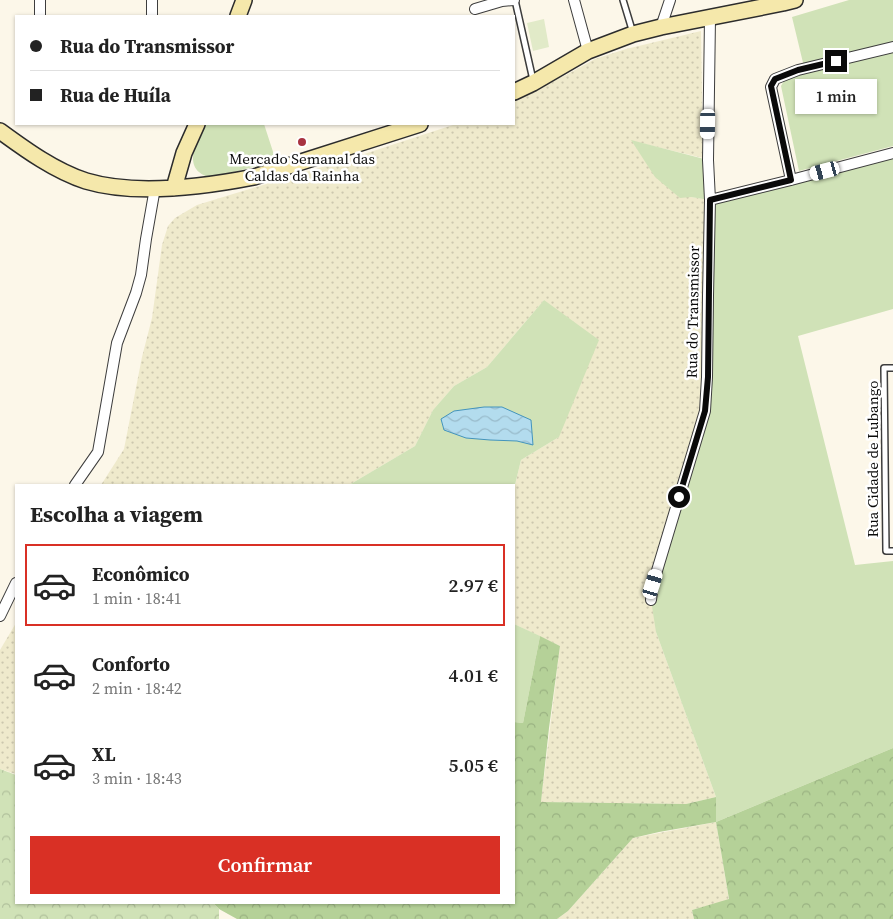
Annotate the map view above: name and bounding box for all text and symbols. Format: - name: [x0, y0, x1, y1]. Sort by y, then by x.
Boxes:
- text: Rua do Transmissor: [60, 33, 234, 59]
- route end: [825, 50, 847, 72]
- callout: 1 min: [795, 78, 877, 114]
- text: Rua de Huíla: [60, 82, 171, 108]
- text: 1 min: [815, 85, 857, 107]
- car: [700, 109, 715, 139]
- marker: Mercado Semanal das Caldas da Rainha: [296, 136, 308, 148]
- place label: Mercado Semanal das Caldas da Rainha: [229, 148, 375, 186]
- car: [808, 160, 841, 182]
- street label: Rua do Transmissor: [681, 245, 704, 379]
- street label: Rua Cidade de Lubango: [862, 380, 883, 538]
- route start: [668, 486, 690, 508]
- text: Escolha a viagem: [30, 499, 203, 529]
- text: Econômico: [92, 561, 190, 587]
- icon: car: [32, 563, 77, 608]
- car: [641, 567, 664, 601]
- text: 2.97 €: [449, 572, 498, 598]
- text: 1 min · 18:41: [92, 587, 182, 609]
- text: Conforto: [92, 651, 170, 677]
- icon: car: [32, 653, 77, 698]
- text: 4.01 €: [449, 662, 498, 688]
- text: 2 min · 18:42: [92, 677, 182, 699]
- text: XL: [92, 741, 115, 767]
- icon: car: [32, 743, 77, 788]
- text: 5.05 €: [449, 752, 498, 778]
- text: 3 min · 18:43: [92, 767, 182, 789]
- button: Confirmar: [30, 836, 500, 894]

